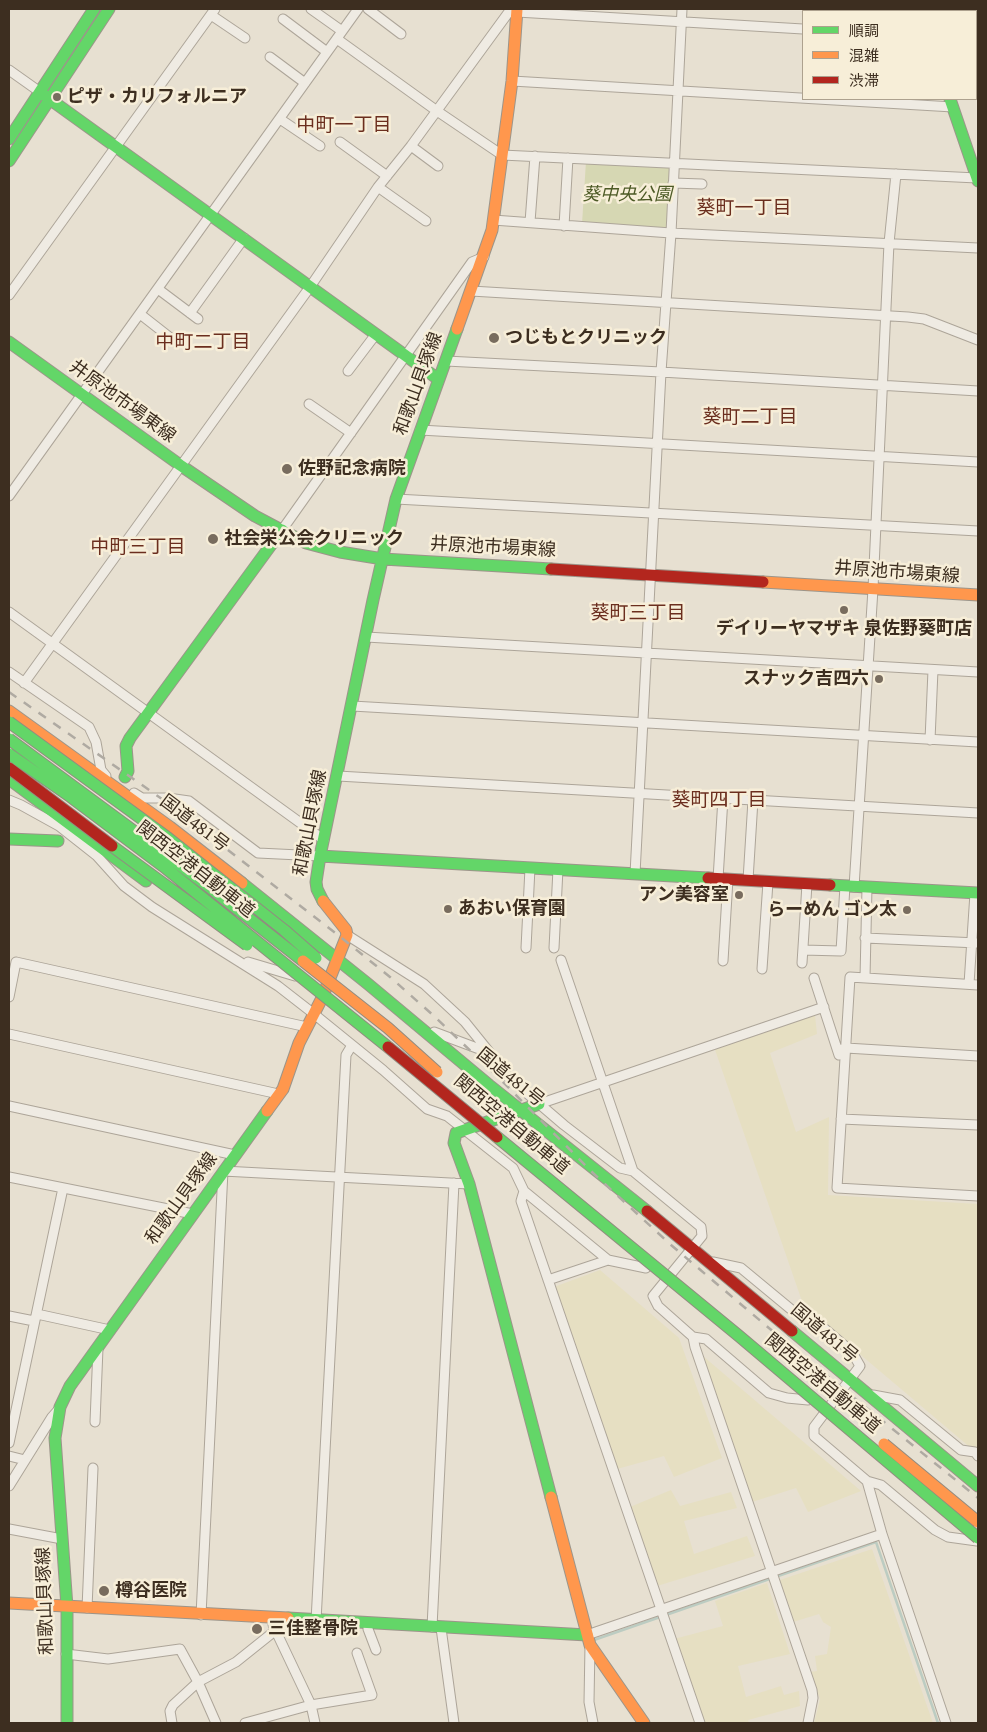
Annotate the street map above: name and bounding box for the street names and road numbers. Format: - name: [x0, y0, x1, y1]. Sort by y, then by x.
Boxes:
- street label: 和歌山貝塚線: [390, 330, 448, 438]
- street label: 井原池市場東線: [65, 356, 179, 448]
- street label: 井原池市場東線: [430, 534, 556, 562]
- street label: 井原池市場東線: [833, 558, 961, 588]
- street label: 和歌山貝塚線: [290, 768, 332, 878]
- street label: 国道481号: [155, 791, 233, 857]
- street label: 関西空港自動車道: [132, 817, 258, 923]
- street label: 国道481号: [472, 1044, 548, 1112]
- street label: 関西空港自動車道: [449, 1070, 573, 1180]
- street label: 和歌山貝塚線: [142, 1149, 222, 1249]
- street label: 国道481号: [786, 1300, 862, 1368]
- street label: 関西空港自動車道: [760, 1329, 884, 1439]
- street label: 和歌山貝塚線: [33, 1547, 59, 1655]

